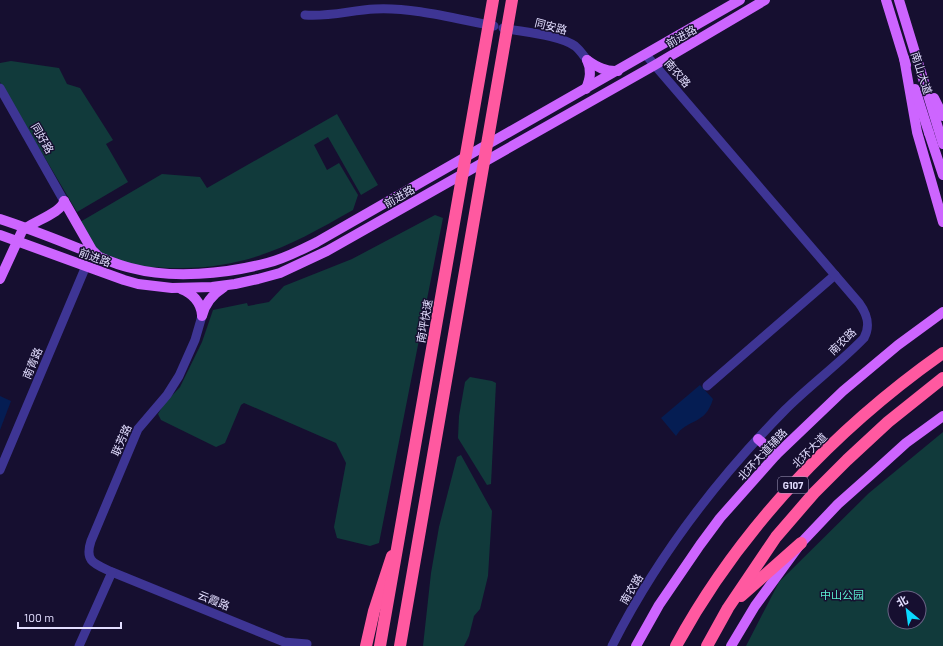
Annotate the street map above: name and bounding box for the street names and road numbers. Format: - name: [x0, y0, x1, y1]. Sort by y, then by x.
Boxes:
- street label: 同安路: [533, 16, 569, 36]
- street label: 前进路: [663, 22, 699, 50]
- street label: 南山大道: [909, 50, 935, 96]
- street label: 南农路: [662, 56, 694, 90]
- street label: 同好路: [29, 120, 57, 156]
- street label: 前进路: [381, 182, 417, 210]
- street label: 前进路: [77, 245, 113, 269]
- street label: 南坪快速: [414, 298, 434, 344]
- street label: 南农路: [826, 325, 858, 357]
- street label: 南青路: [20, 345, 44, 381]
- street label: 联芳路: [108, 422, 134, 458]
- street label: 北环大道辅路: [735, 425, 789, 483]
- street label: 北环大道: [789, 430, 829, 470]
- road number: G107: [778, 477, 808, 493]
- street label: 南农路: [617, 572, 645, 606]
- street label: 云霞路: [196, 588, 232, 612]

